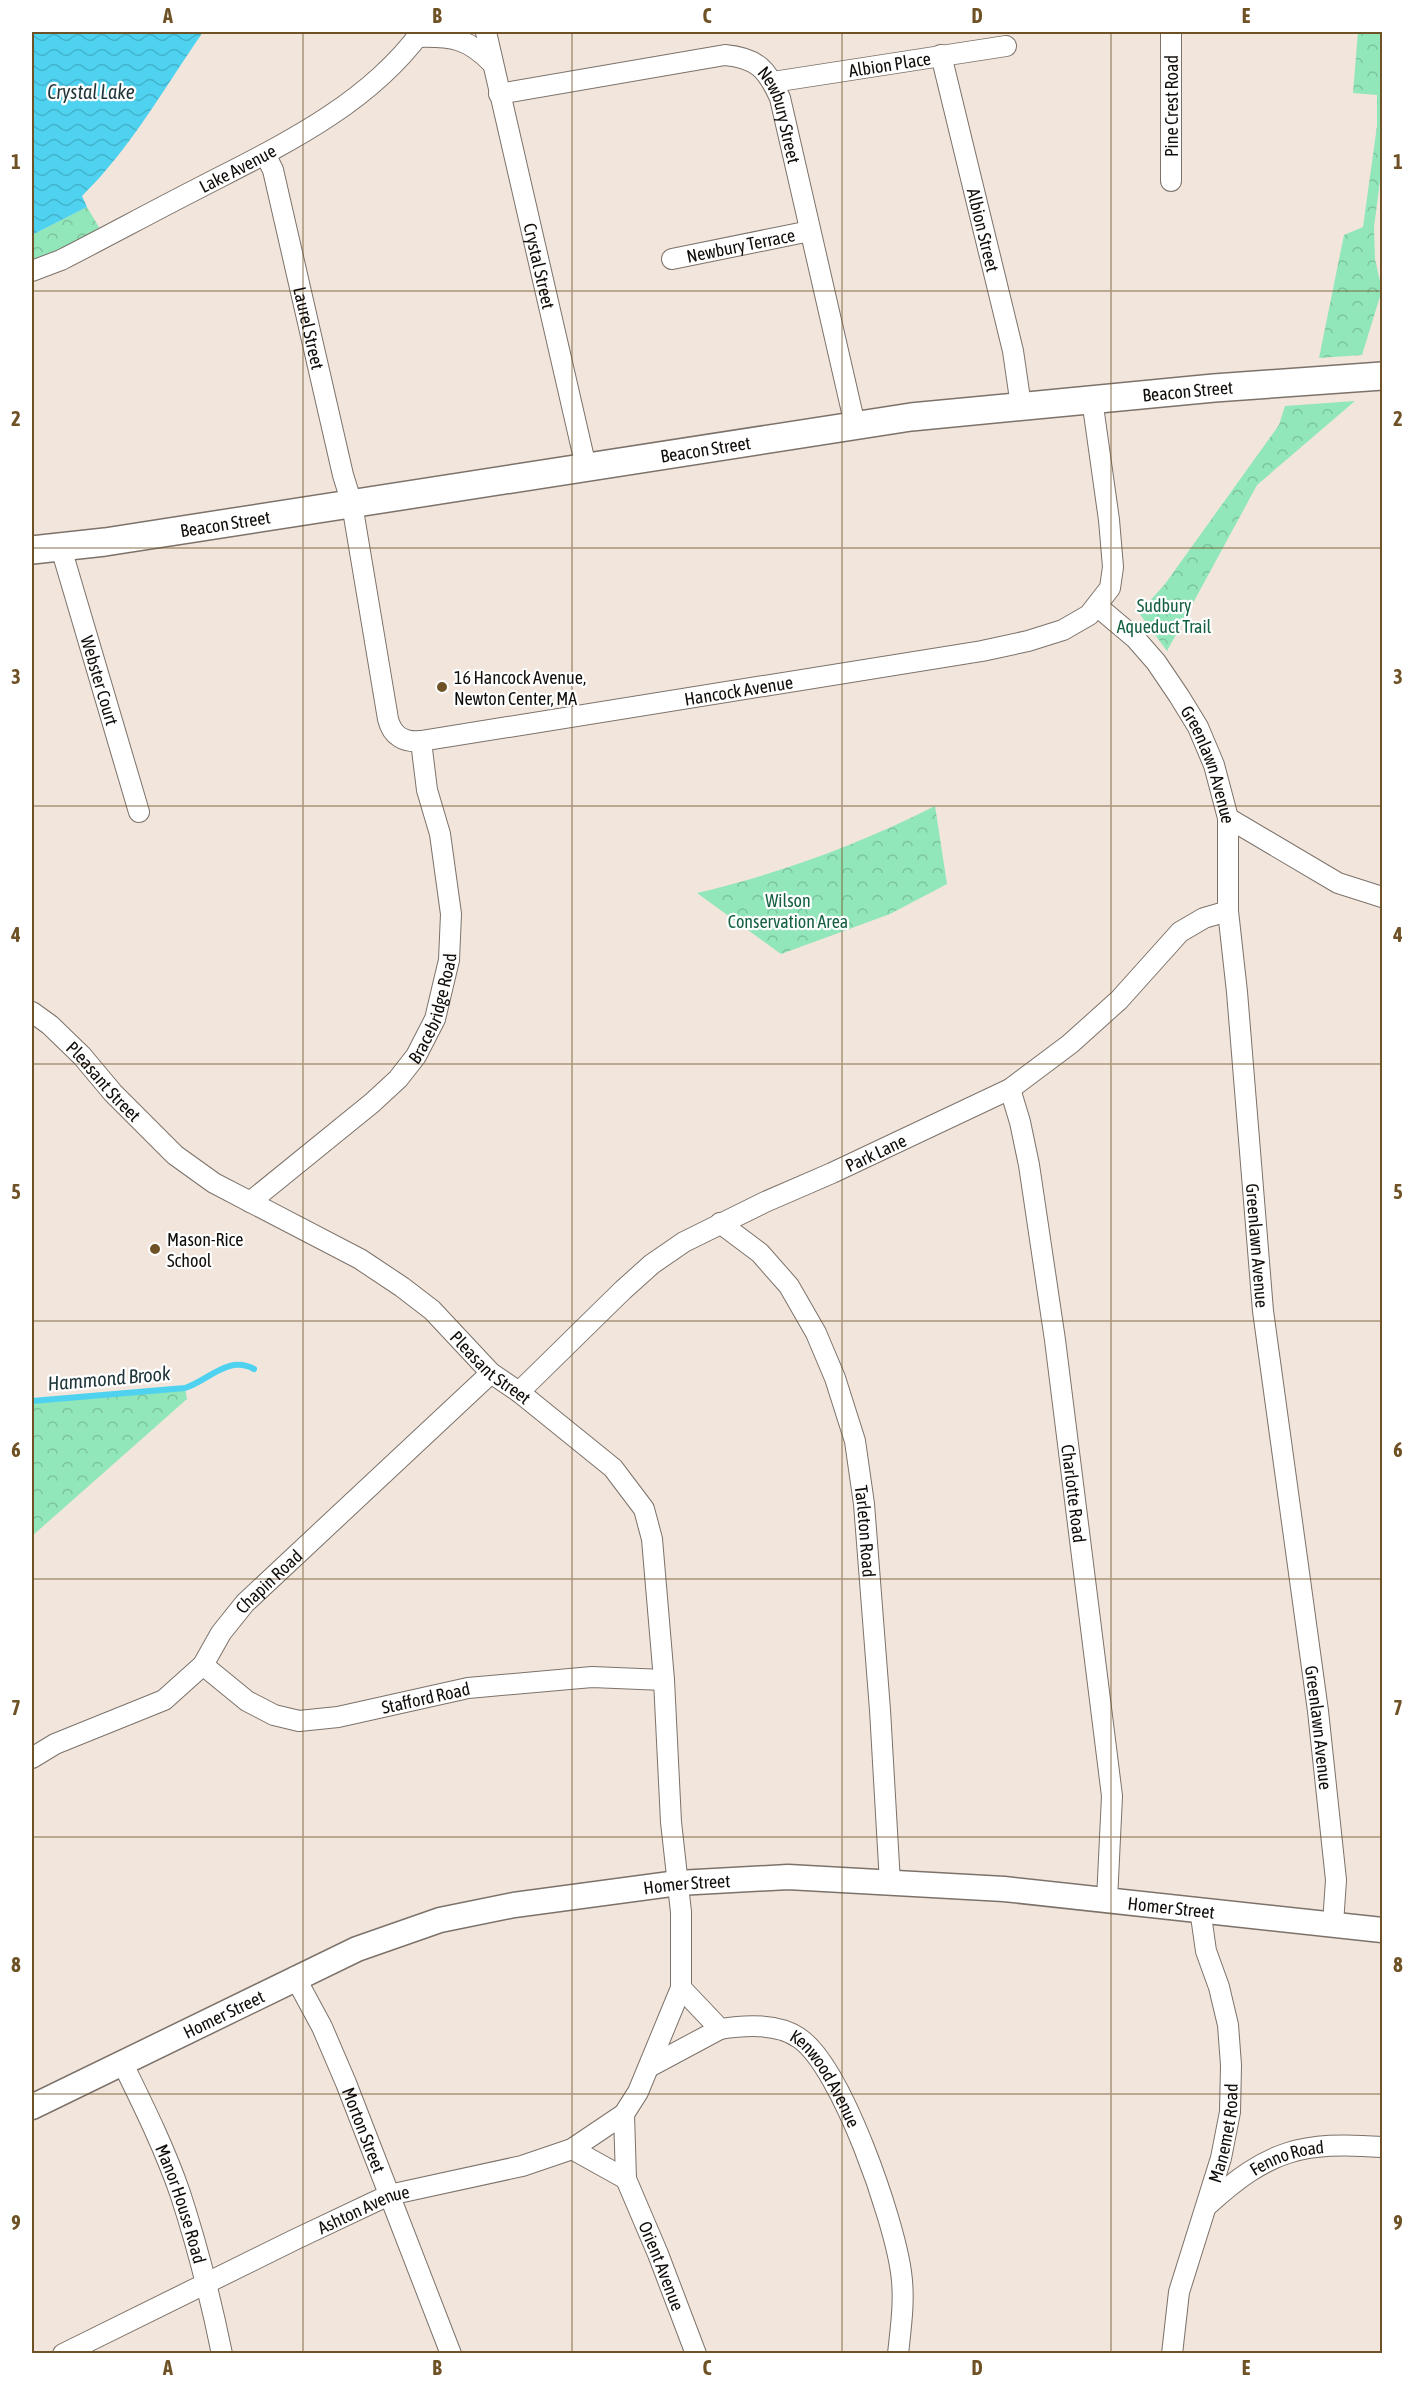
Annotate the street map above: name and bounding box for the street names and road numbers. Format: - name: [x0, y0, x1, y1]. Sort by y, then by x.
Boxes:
- street label: Albion Place: [847, 47, 932, 81]
- street label: Pine Crest Road: [1161, 55, 1182, 157]
- street label: Newbury Street: [754, 62, 805, 165]
- street label: Lake Avenue: [196, 140, 279, 197]
- street label: Albion Street: [963, 186, 1004, 274]
- street label: Crystal Street: [520, 221, 560, 311]
- street label: Newbury Terrace: [684, 224, 797, 266]
- street label: Laurel Street: [290, 285, 329, 371]
- street label: Beacon Street: [1141, 376, 1234, 405]
- street label: Beacon Street: [659, 432, 752, 466]
- street label: Beacon Street: [179, 506, 272, 541]
- street label: Webster Court: [77, 633, 123, 728]
- street label: Hancock Avenue: [683, 671, 794, 709]
- street label: Greenlawn Avenue: [1177, 702, 1239, 823]
- street label: Bracebridge Road: [404, 953, 460, 1068]
- street label: Pleasant Street: [62, 1037, 145, 1125]
- street label: Park Lane: [842, 1129, 909, 1176]
- street label: Greenlawn Avenue: [1242, 1183, 1273, 1309]
- street label: Pleasant Street: [446, 1326, 535, 1408]
- street label: Charlotte Road: [1058, 1443, 1091, 1544]
- street label: Tarleton Road: [851, 1484, 880, 1578]
- street label: Chapin Road: [231, 1545, 306, 1617]
- street label: Greenlawn Avenue: [1301, 1664, 1337, 1791]
- street label: Stafford Road: [379, 1677, 472, 1717]
- street label: Homer Street: [642, 1870, 731, 1898]
- street label: Homer Street: [1127, 1892, 1216, 1922]
- street label: Homer Street: [180, 1985, 267, 2042]
- street label: Kenwood Avenue: [787, 2025, 865, 2130]
- street label: Manemet Road: [1203, 2083, 1241, 2185]
- street label: Morton Street: [338, 2084, 390, 2176]
- street label: Fenno Road: [1246, 2136, 1325, 2180]
- street label: Manor House Road: [152, 2141, 211, 2266]
- street label: Ashton Avenue: [314, 2180, 411, 2238]
- street label: Orient Avenue: [635, 2218, 689, 2313]

